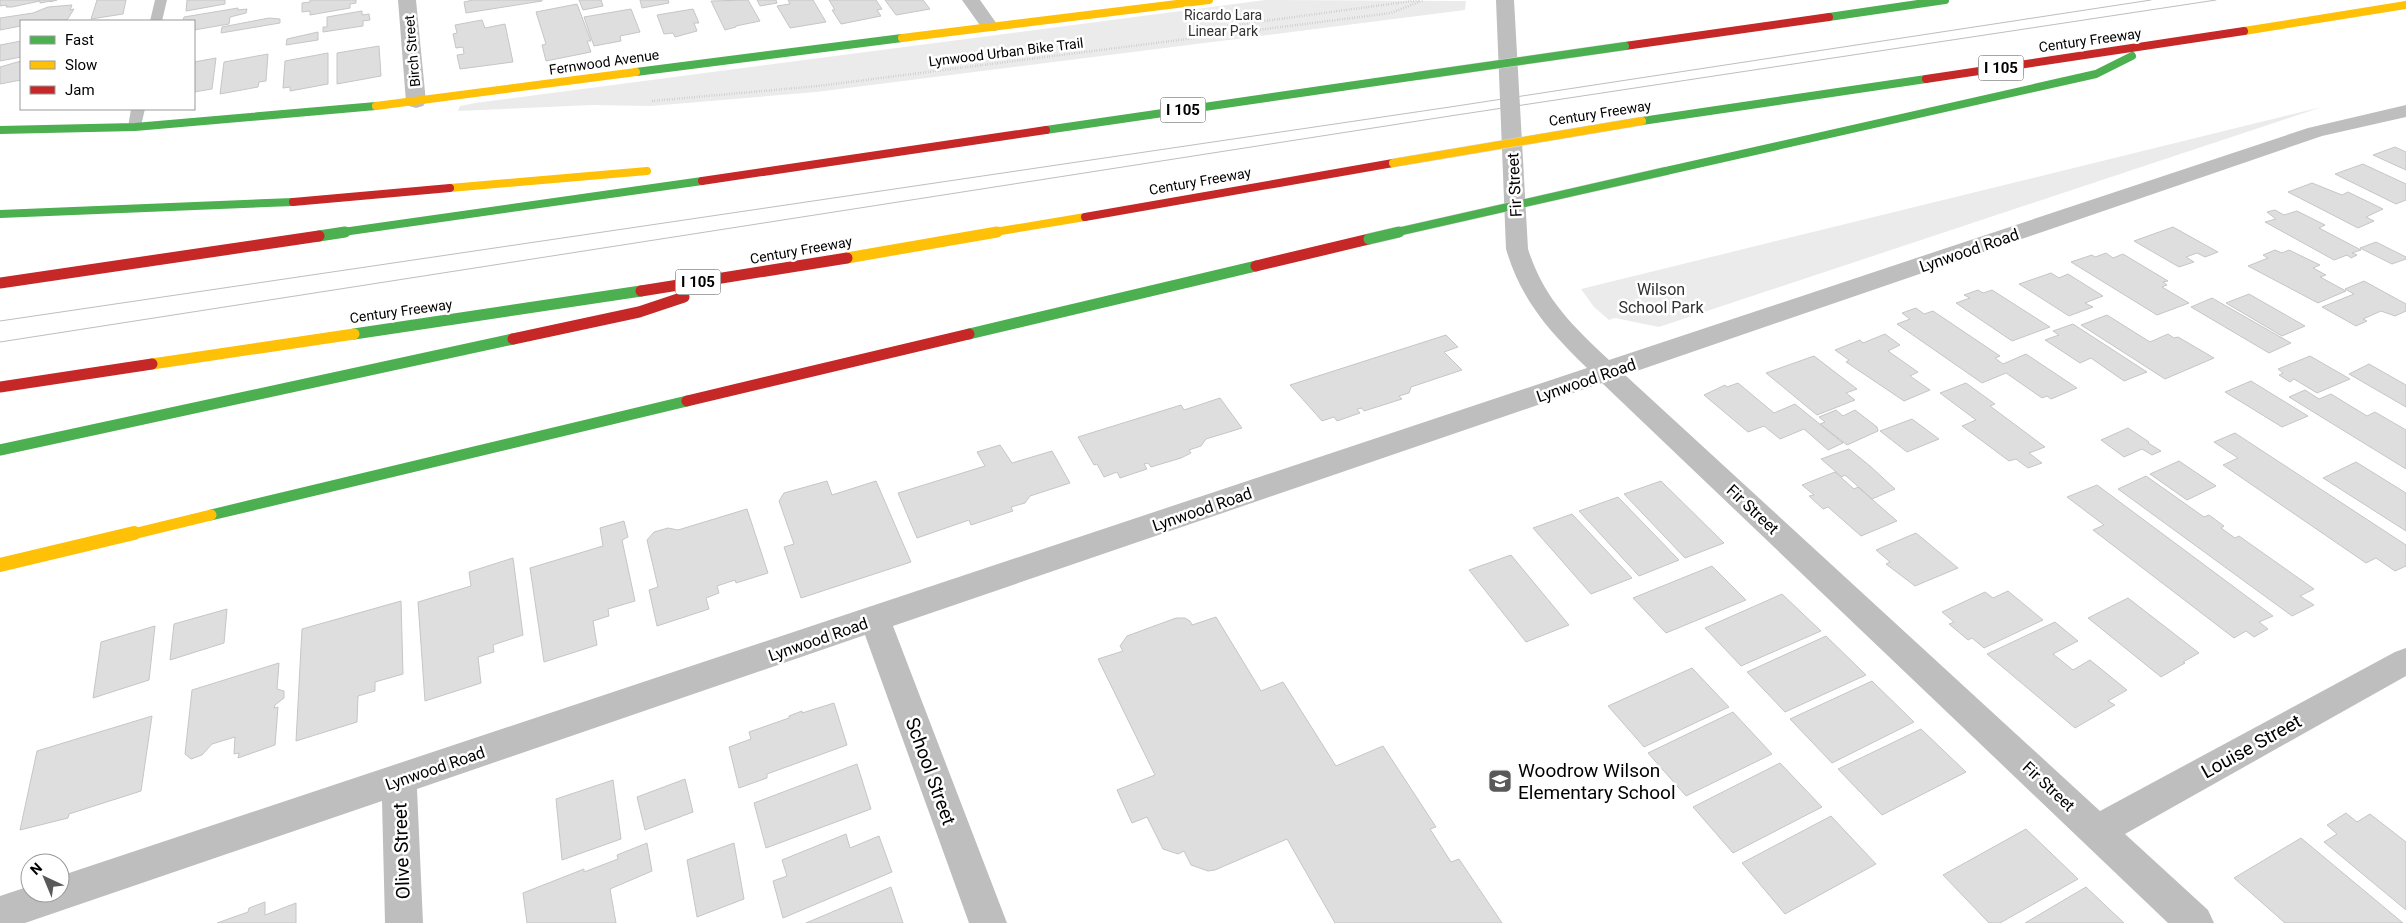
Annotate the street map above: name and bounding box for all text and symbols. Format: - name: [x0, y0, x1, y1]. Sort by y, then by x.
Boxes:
- park label: Ricardo Lara Linear Park: [1184, 7, 1262, 39]
- street label: Birch Street: [401, 14, 423, 88]
- legend: [20, 20, 195, 110]
- street label: Century Freeway: [2038, 25, 2143, 55]
- text: Fast: [65, 31, 94, 49]
- street label: Lynwood Urban Bike Trail: [928, 35, 1084, 69]
- street label: Fernwood Avenue: [548, 46, 660, 78]
- text: Slow: [65, 56, 97, 74]
- road number: I 105: [1978, 56, 2024, 80]
- text: Jam: [65, 81, 95, 99]
- street label: Century Freeway: [1548, 97, 1653, 129]
- road number: I 105: [1160, 98, 1206, 122]
- street label: Fir Street: [1503, 152, 1526, 218]
- street label: Century Freeway: [1148, 164, 1253, 198]
- street label: Lynwood Road: [1917, 225, 2021, 276]
- street label: Century Freeway: [749, 233, 854, 267]
- road number: I 105: [676, 270, 720, 294]
- park label: Wilson School Park: [1618, 280, 1704, 317]
- street label: Century Freeway: [349, 296, 454, 326]
- street label: Lynwood Road: [1534, 355, 1638, 406]
- street label: Fir Street: [1723, 480, 1783, 538]
- street label: Lynwood Road: [1150, 484, 1254, 535]
- street label: Lynwood Road: [766, 614, 870, 665]
- street label: Louise Street: [2197, 709, 2305, 783]
- street label: School Street: [900, 714, 961, 828]
- street label: Lynwood Road: [383, 743, 487, 794]
- street label: Fir Street: [2019, 757, 2079, 815]
- place label: Woodrow Wilson Elementary School: [1518, 759, 1676, 804]
- school or university icon: Woodrow Wilson Elementary School: [1487, 768, 1513, 794]
- street label: Olive Street: [388, 802, 415, 900]
- north arrow: [20, 853, 70, 903]
- text: N: [27, 859, 45, 878]

